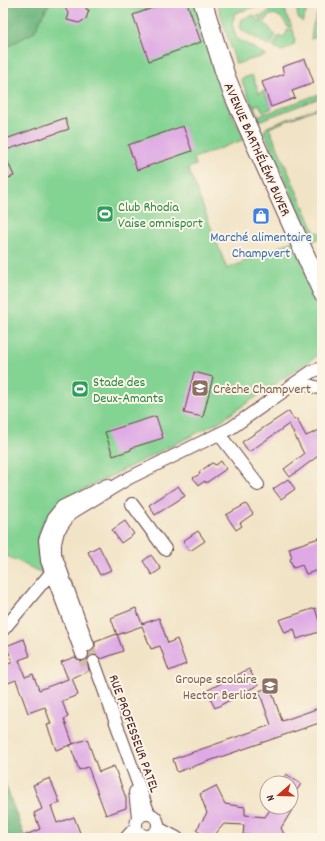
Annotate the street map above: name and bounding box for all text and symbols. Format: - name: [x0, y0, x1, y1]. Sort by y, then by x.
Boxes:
- street label: AVENUE BARTHÉLÉMY BUYER: [218, 80, 295, 220]
- place label: Club Rhodia Vaise omnisport: [118, 198, 203, 234]
- sports icon: Club Rhodia Vaise omnisport: [95, 204, 115, 224]
- shop icon: Marché alimentaire Champvert: [251, 206, 271, 226]
- place label: Marché alimentaire Champvert: [210, 228, 312, 264]
- place label: Stade des Deux-Amants: [93, 373, 164, 409]
- school or university icon: Crèche Champvert: [190, 378, 210, 398]
- sports icon: Stade des Deux-Amants: [70, 379, 90, 399]
- place label: Crèche Champvert: [213, 380, 311, 400]
- place label: Groupe scolaire Hector Berlioz: [175, 670, 258, 706]
- street label: RUE PROFESSEUR PATEL: [102, 672, 164, 796]
- school or university icon: Groupe scolaire Hector Berlioz: [260, 676, 280, 696]
- north arrow: [259, 775, 299, 815]
- text: N: [263, 792, 280, 803]

